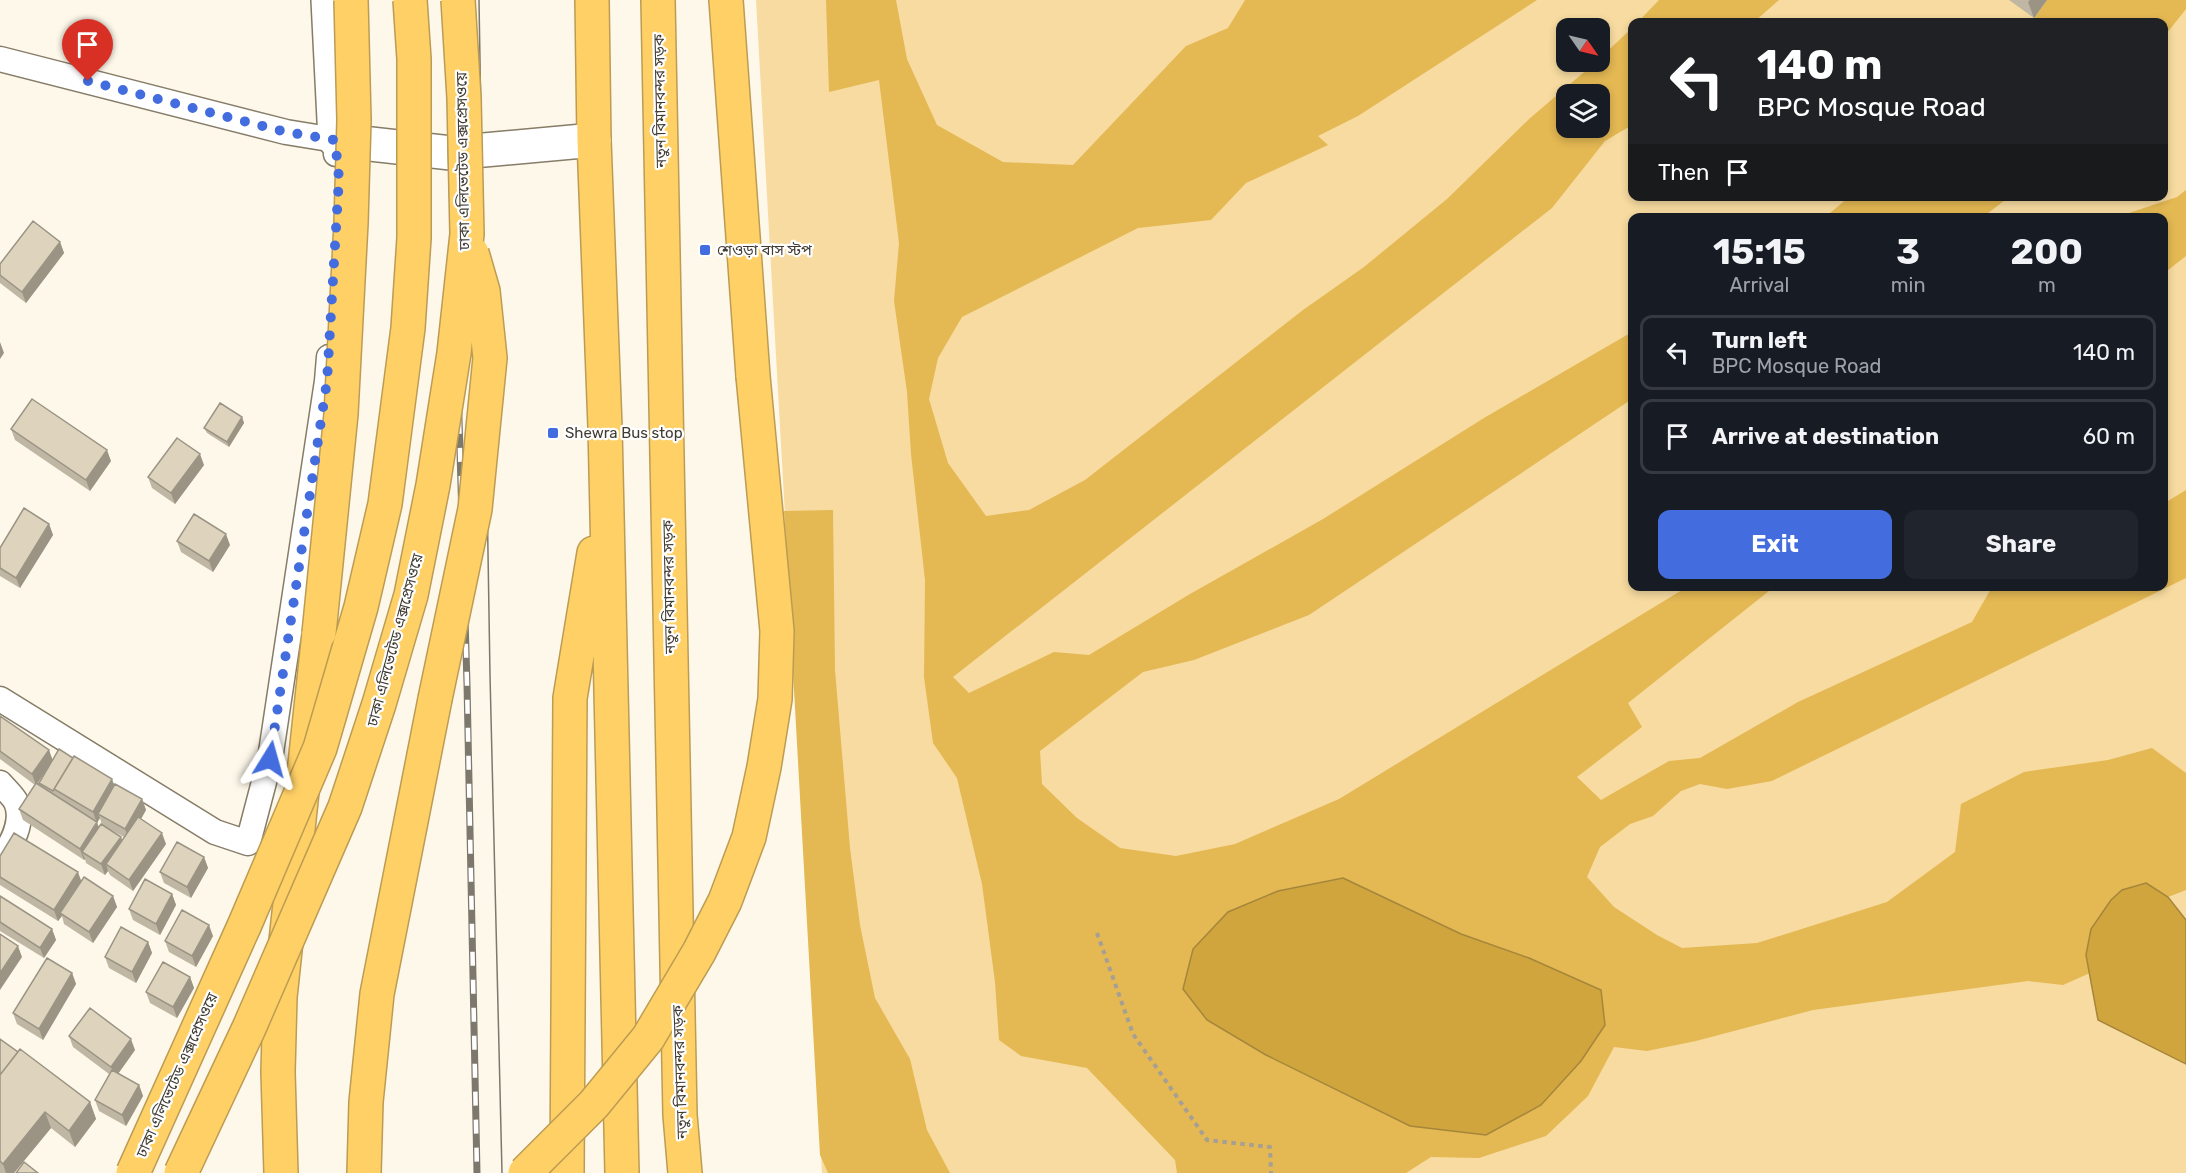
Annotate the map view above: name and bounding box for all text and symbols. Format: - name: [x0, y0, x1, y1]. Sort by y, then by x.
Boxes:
- north arrow: [1556, 18, 1610, 72]
- map controls: [1556, 18, 1610, 138]
- pin: [62, 19, 113, 81]
- icon: arrive: [71, 28, 104, 61]
- street label: নতুন বিমানবন্দর সড়ক: [650, 33, 670, 169]
- text: 140 m: [1757, 40, 1883, 90]
- icon: left: [1658, 42, 1736, 120]
- street label: ঢাকা এলিভেটেড এক্সপ্রেসওয়ে: [452, 71, 474, 251]
- button: layers: [1556, 84, 1610, 138]
- text: BPC Mosque Road: [1757, 91, 1986, 123]
- icon: arrive: [1721, 156, 1754, 189]
- text: Then: [1658, 159, 1709, 186]
- text: 15:15: [1713, 230, 1806, 273]
- text: 3: [1896, 230, 1920, 273]
- text: 200: [2011, 230, 2083, 273]
- place label: শেওড়া বাস স্টপ: [717, 241, 812, 259]
- marker: শেওড়া বাস স্টপ: [698, 243, 712, 257]
- text: Arrival: [1729, 273, 1789, 297]
- text: min: [1891, 273, 1926, 297]
- text: m: [2038, 273, 2056, 297]
- text: Turn left: [1712, 327, 1807, 354]
- icon: left: [1661, 336, 1694, 369]
- text: 140 m: [2073, 339, 2135, 366]
- text: BPC Mosque Road: [1712, 354, 1881, 378]
- icon: arrive: [1661, 420, 1694, 453]
- text: Arrive at destination: [1712, 423, 1939, 450]
- text: 60 m: [2083, 423, 2135, 450]
- place label: Shewra Bus stop: [565, 424, 683, 442]
- marker: Shewra Bus stop: [546, 426, 560, 440]
- button: Exit: [1658, 510, 1892, 579]
- button: Share: [1904, 510, 2138, 579]
- street label: নতুন বিমানবন্দর সড়ক: [659, 519, 679, 655]
- street label: ঢাকা এলিভেটেড এক্সপ্রেসওয়ে: [363, 551, 427, 729]
- position arrow: [238, 727, 302, 791]
- street label: ঢাকা এলিভেটেড এক্সপ্রেসওয়ে: [132, 989, 222, 1161]
- street label: নতুন বিমানবন্দর সড়ক: [669, 1004, 692, 1140]

